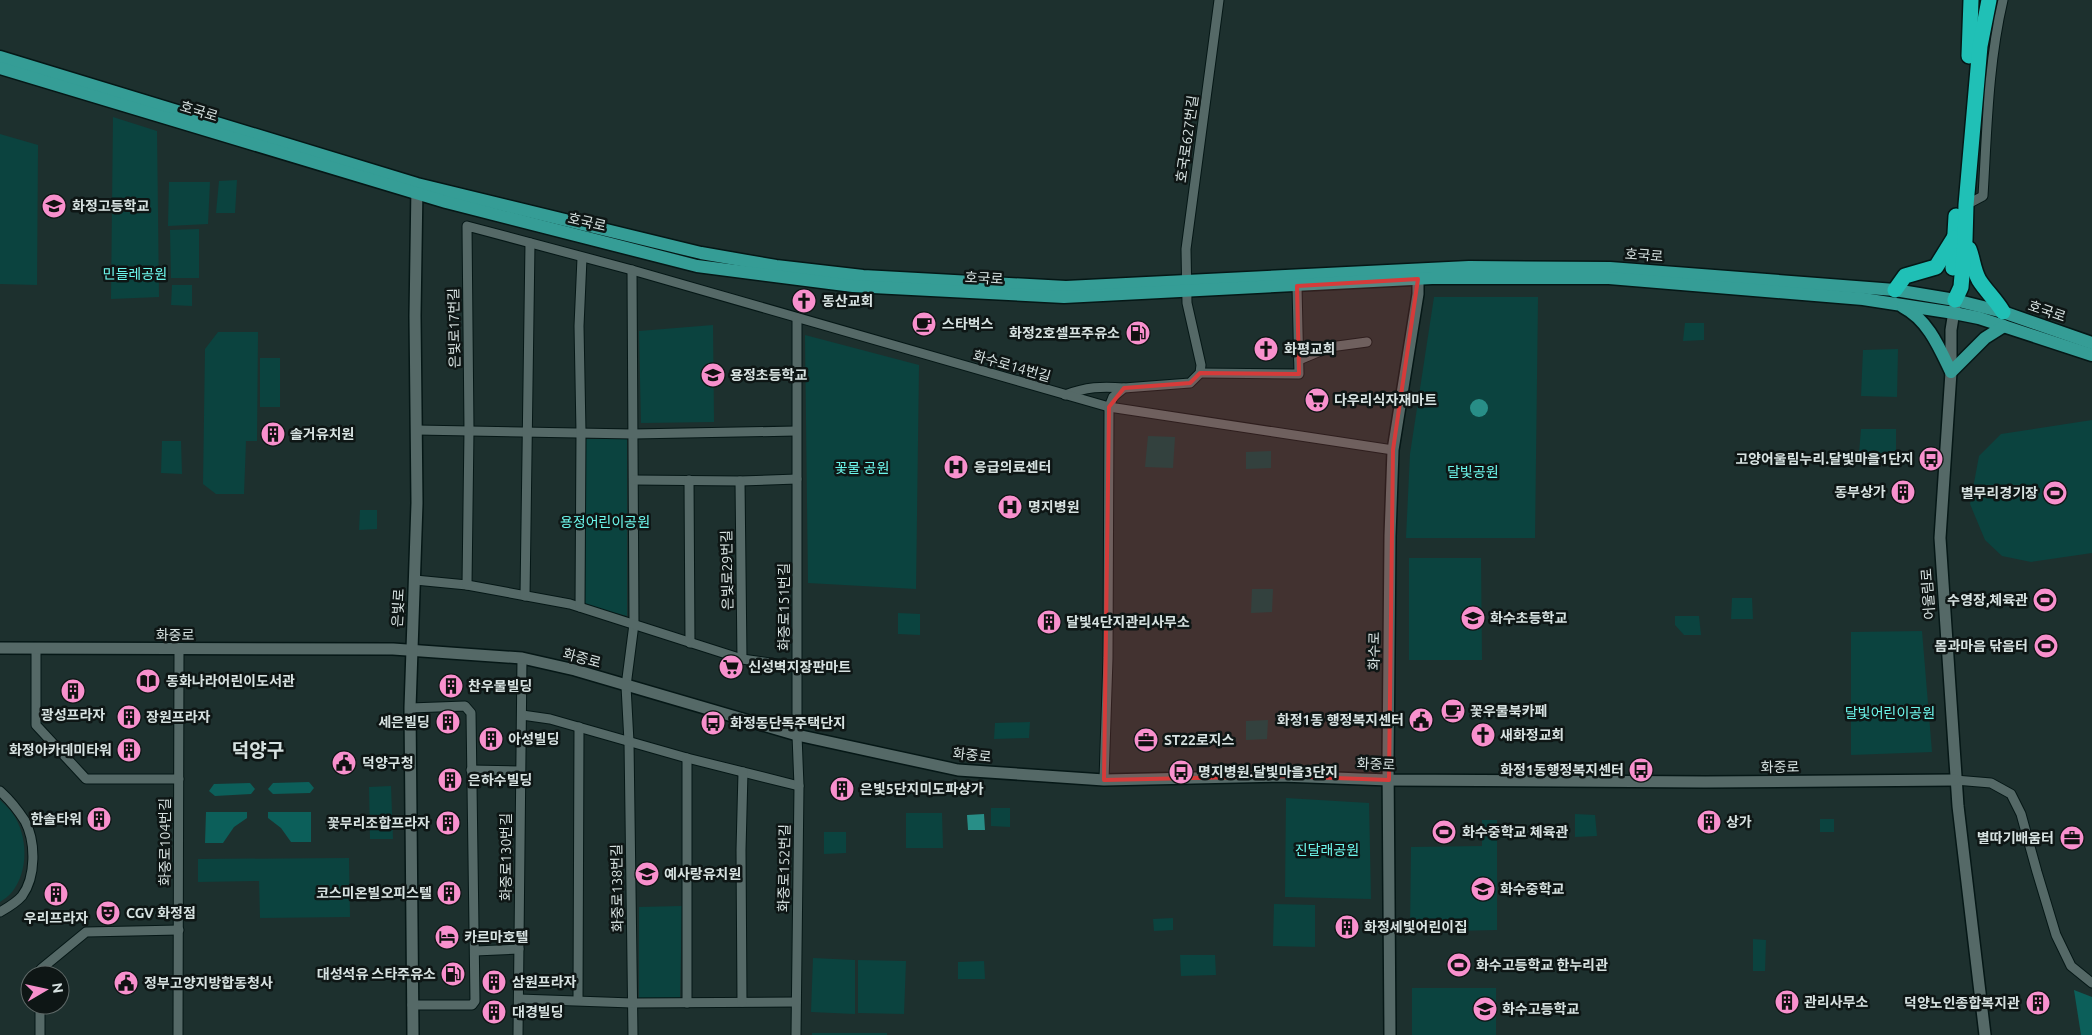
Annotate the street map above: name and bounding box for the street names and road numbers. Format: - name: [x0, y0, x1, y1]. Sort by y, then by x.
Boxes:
- street label: 호국로627번길: [1173, 94, 1201, 184]
- street label: 호국로: [178, 98, 220, 124]
- street label: 호국로: [566, 210, 608, 234]
- street label: 호국로: [1624, 246, 1664, 264]
- street label: 호국로: [964, 269, 1004, 287]
- street label: 은빛로17번길: [445, 288, 463, 368]
- street label: 호국로: [2026, 297, 2068, 325]
- street label: 화수로14번길: [971, 347, 1053, 385]
- street label: 은빛로29번길: [718, 530, 736, 610]
- street label: 화중로151번길: [776, 563, 792, 651]
- street label: 어울림로: [1918, 568, 1938, 620]
- street label: 은빛로: [389, 588, 407, 628]
- street label: 화중로: [156, 627, 194, 643]
- street label: 화수로: [1366, 631, 1382, 670]
- street label: 화중로: [561, 645, 603, 671]
- street label: 화중로: [952, 745, 992, 765]
- street label: 화중로: [1356, 755, 1396, 773]
- street label: 화중로: [1761, 759, 1800, 775]
- street label: 화중로104번길: [157, 798, 173, 886]
- street label: 화중로130번길: [498, 813, 514, 901]
- street label: 화중로152번길: [775, 824, 793, 912]
- street label: 화중로138번길: [608, 844, 626, 932]

